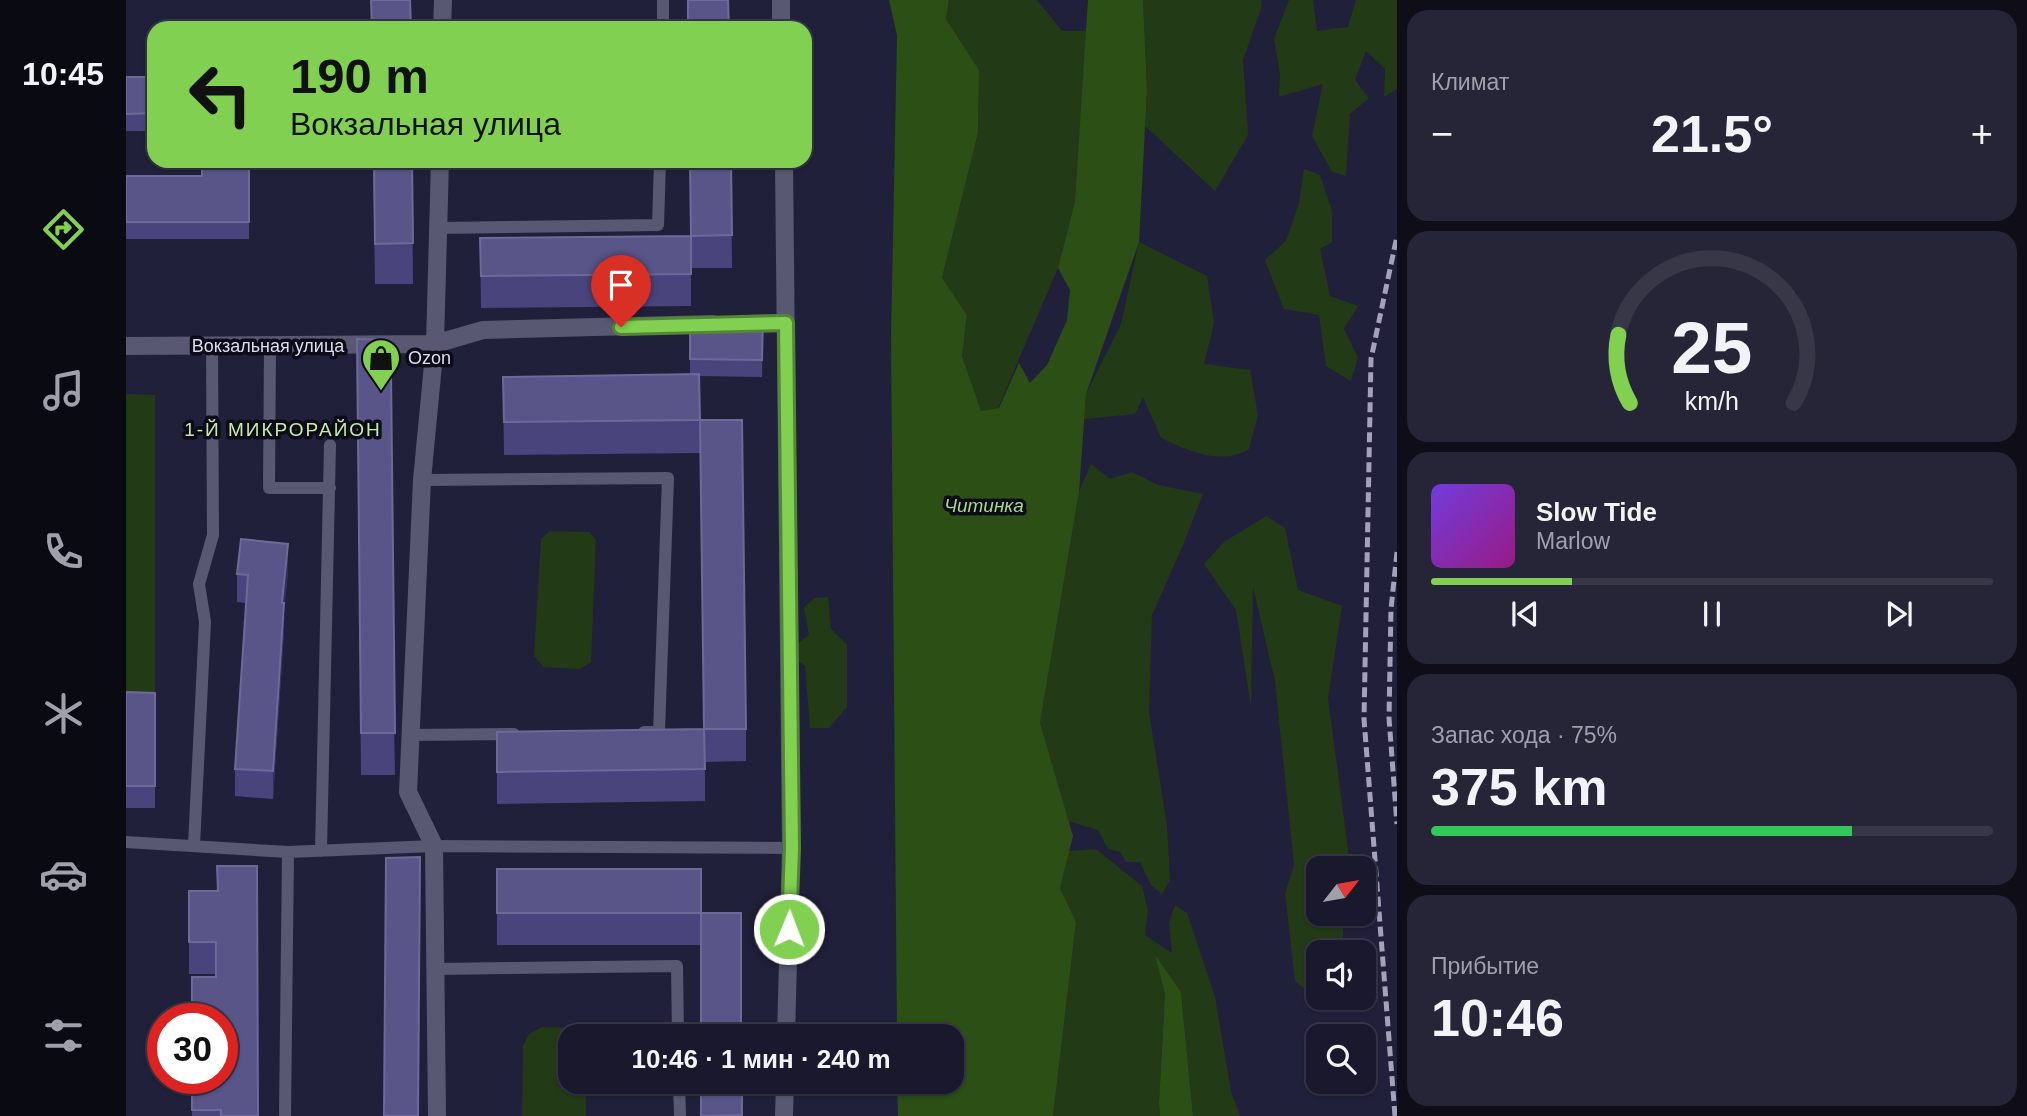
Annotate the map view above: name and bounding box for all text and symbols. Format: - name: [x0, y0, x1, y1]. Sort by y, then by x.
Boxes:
- icon: left: [175, 49, 266, 140]
- text: 190 m: [290, 49, 429, 103]
- text: 10:45: [22, 56, 104, 92]
- text: Климат: [1431, 69, 1509, 95]
- text: 21.5°: [1651, 105, 1773, 163]
- text: Вокзальная улица: [290, 106, 561, 142]
- text: −: [1431, 113, 1453, 155]
- text: +: [1971, 113, 1993, 155]
- icon: directions: [39, 205, 88, 254]
- pin: [591, 255, 651, 327]
- icon: arrive: [602, 266, 640, 304]
- text: 25: [1672, 307, 1752, 388]
- street label: Вокзальная улица: [192, 336, 345, 356]
- shop icon: Ozon: [360, 337, 402, 392]
- place label: Ozon: [408, 348, 451, 368]
- icon: music: [39, 366, 88, 415]
- text: km/h: [1685, 387, 1739, 415]
- district label: 1-Й МИКРОРАЙОН: [184, 419, 382, 440]
- water label: Читинка: [944, 495, 1024, 516]
- text: Slow Tide: [1536, 497, 1657, 527]
- icon: phone: [39, 527, 88, 576]
- text: Marlow: [1536, 528, 1610, 554]
- icon: previous: [1506, 595, 1544, 633]
- icon: pause: [1693, 595, 1731, 633]
- icon: next: [1880, 595, 1918, 633]
- icon: climate: [39, 689, 88, 738]
- text: Запас хода · 75%: [1431, 722, 1617, 748]
- text: 375 km: [1431, 758, 1607, 816]
- icon: car: [39, 850, 88, 899]
- north arrow: [1306, 856, 1376, 926]
- map controls: [1306, 856, 1376, 1094]
- position arrow: [752, 892, 826, 966]
- button: sound: [1306, 940, 1376, 1010]
- text: Прибытие: [1431, 953, 1539, 979]
- text: 10:46: [1431, 989, 1564, 1047]
- speed limit sign: 30: [147, 1003, 238, 1094]
- icon: filters: [39, 1011, 88, 1060]
- button: search: [1306, 1024, 1376, 1094]
- text: 10:46 · 1 мин · 240 m: [631, 1044, 891, 1074]

